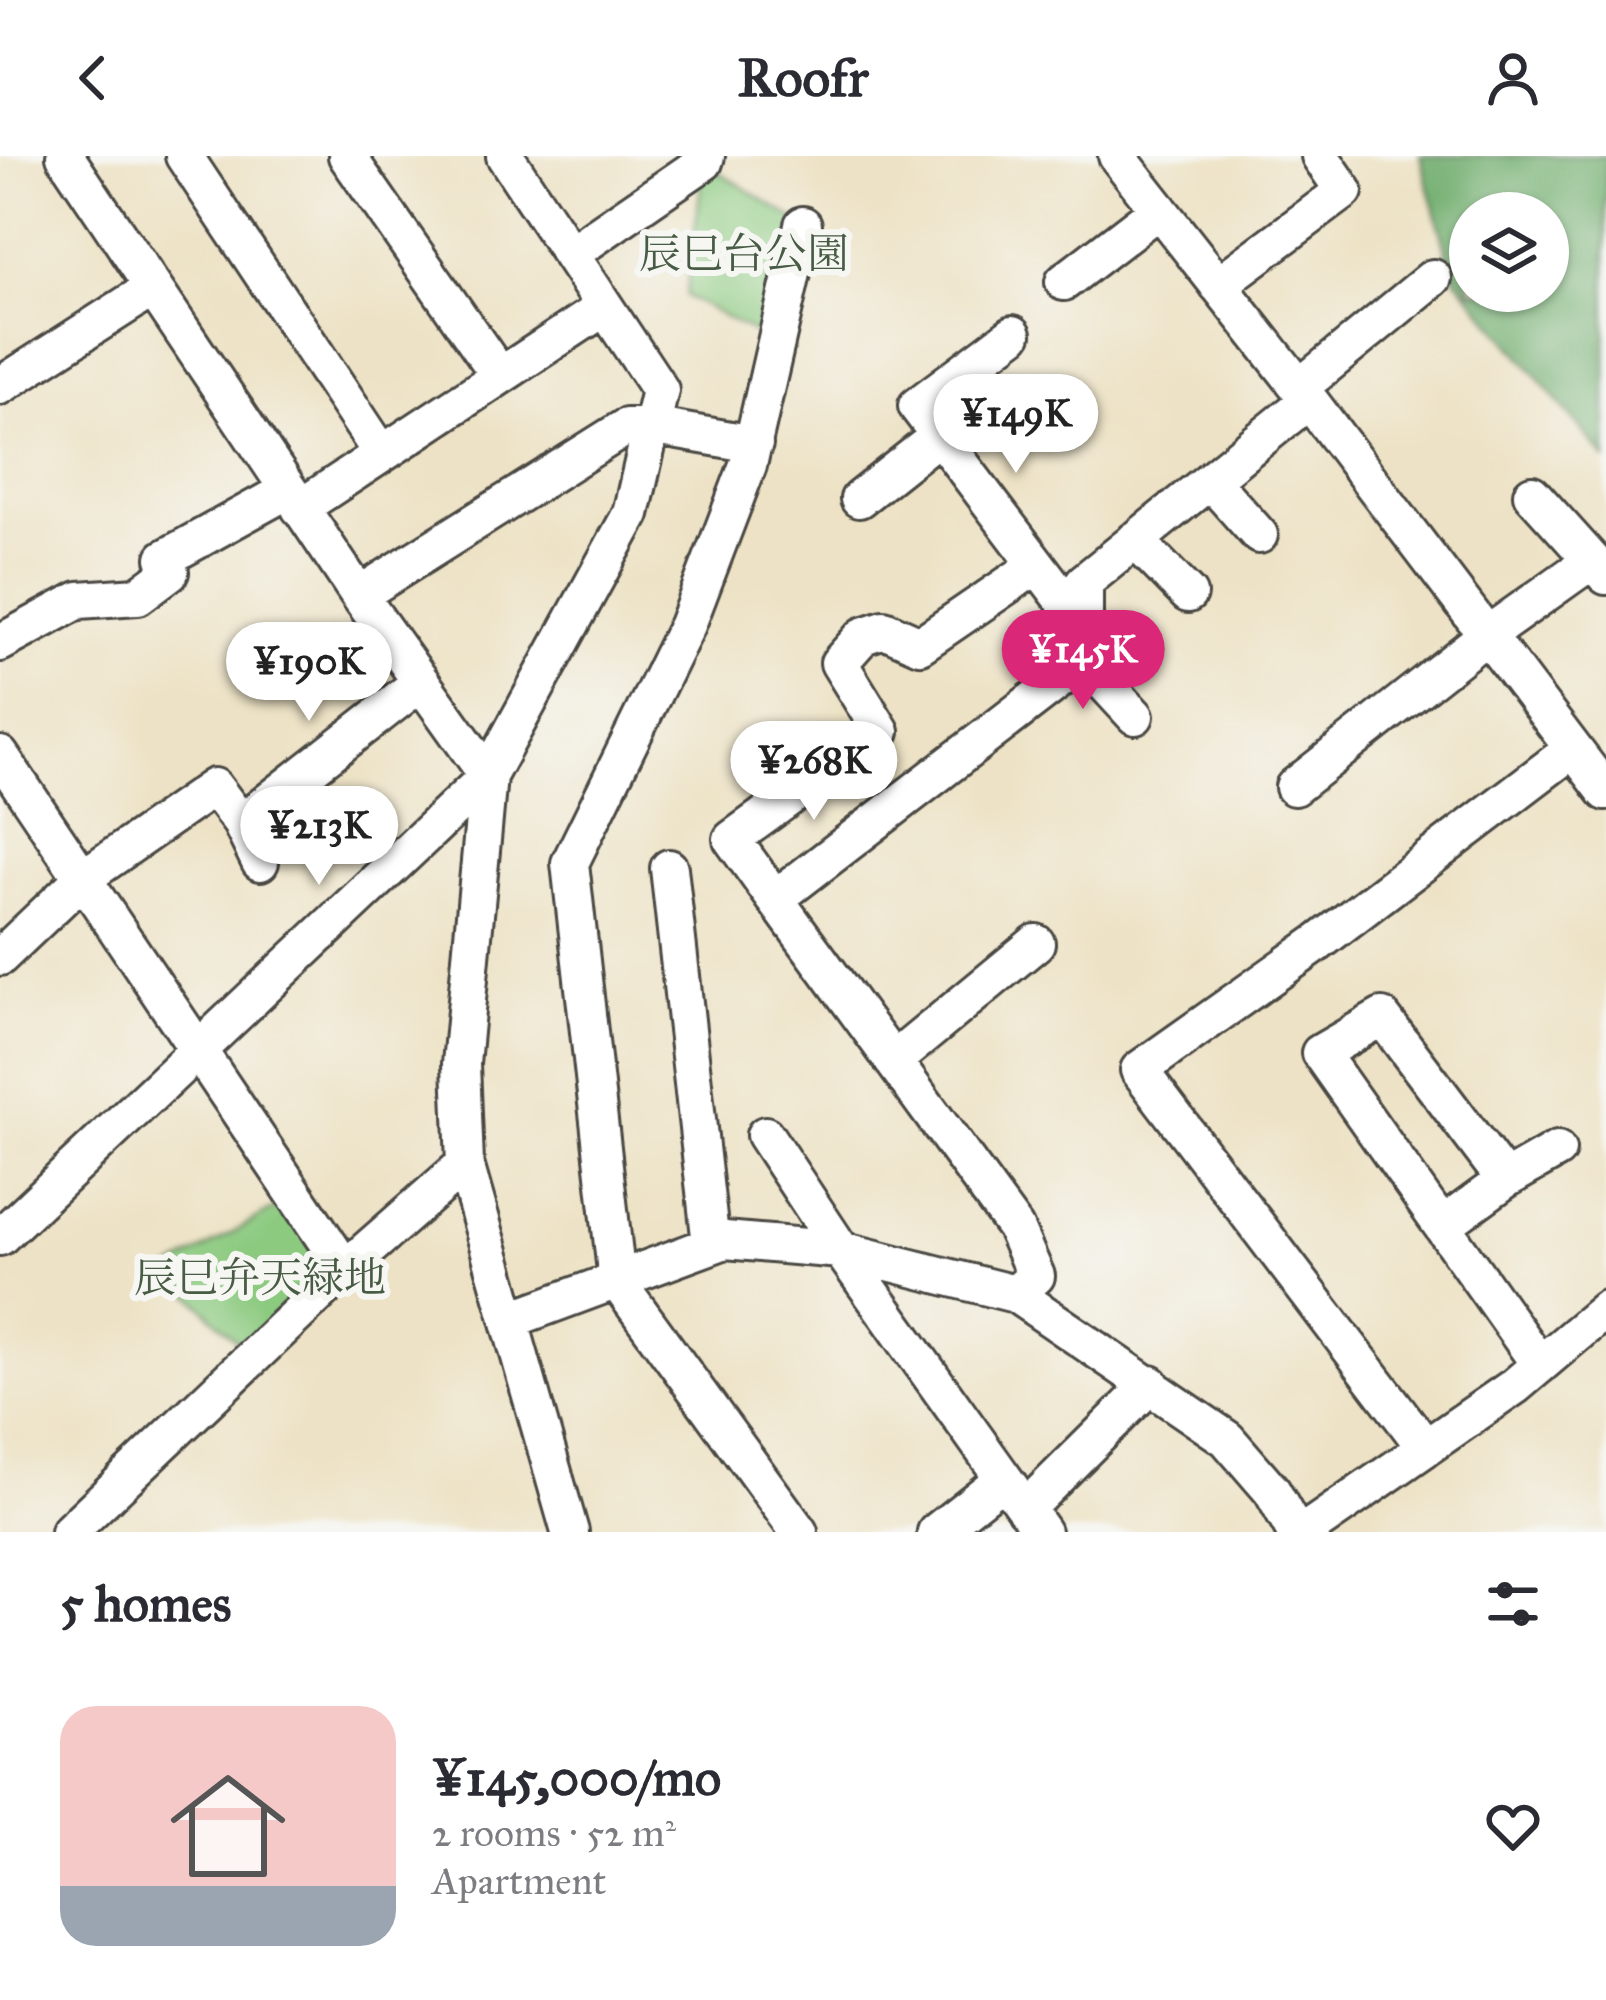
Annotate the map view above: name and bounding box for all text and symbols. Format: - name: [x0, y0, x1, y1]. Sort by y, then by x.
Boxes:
- icon: back: [60, 45, 126, 111]
- text: Roofr: [737, 45, 869, 111]
- icon: person: [1480, 45, 1546, 111]
- map controls: [1449, 192, 1569, 312]
- button: layers: [1449, 192, 1569, 312]
- park label: 辰巳台公園: [639, 228, 849, 280]
- pin: ¥149K: [932, 374, 1100, 476]
- text: ¥149K: [960, 389, 1072, 437]
- pin: ¥145K: [999, 610, 1167, 712]
- pin: ¥190K: [225, 622, 393, 724]
- text: ¥145K: [1029, 625, 1137, 673]
- text: ¥190K: [253, 637, 365, 685]
- pin: ¥268K: [730, 721, 898, 823]
- text: ¥268K: [757, 736, 871, 784]
- pin: ¥213K: [235, 786, 403, 888]
- text: ¥213K: [267, 801, 371, 849]
- park label: 辰巳弁天緑地: [134, 1252, 386, 1304]
- icon: filters: [1480, 1571, 1546, 1637]
- text: 5 homes: [60, 1573, 231, 1635]
- text: ¥145,000/mo: [432, 1747, 721, 1809]
- icon: home: [156, 1754, 300, 1898]
- icon: heart: [1480, 1793, 1546, 1859]
- text: 2 rooms · 52 m²: [432, 1809, 676, 1857]
- text: Apartment: [432, 1857, 606, 1905]

